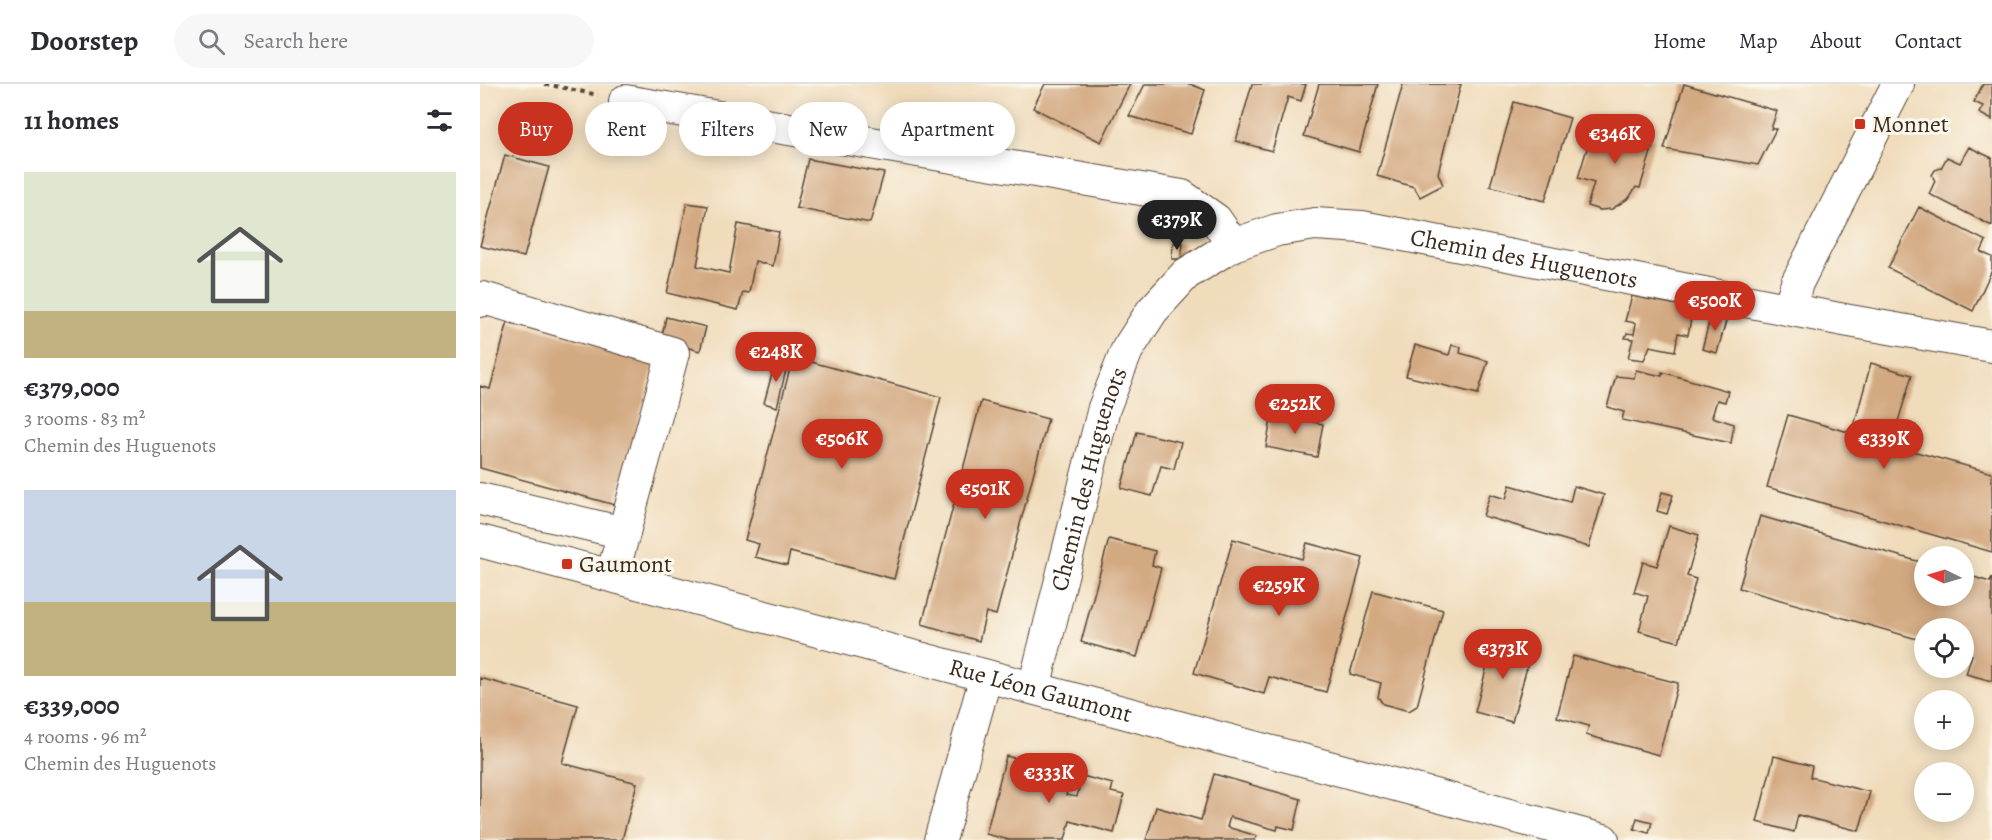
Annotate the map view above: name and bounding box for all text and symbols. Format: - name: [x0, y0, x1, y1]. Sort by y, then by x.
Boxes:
- search box: [174, 14, 594, 68]
- text: Doorstep: [30, 22, 138, 60]
- icon: search: [195, 25, 228, 58]
- text: Search here: [243, 26, 348, 56]
- text: Home: [1653, 27, 1706, 55]
- text: Map: [1739, 27, 1777, 55]
- text: About: [1810, 27, 1862, 55]
- text: Contact: [1895, 27, 1962, 55]
- chip: Buy: [498, 102, 573, 156]
- chip: Rent: [585, 102, 667, 156]
- chip: Filters: [679, 102, 776, 156]
- chip: New: [788, 102, 868, 156]
- chip: Apartment: [880, 102, 1015, 156]
- text: 11 homes: [24, 103, 119, 138]
- icon: filters: [423, 104, 456, 137]
- place label: Monnet: [1872, 108, 1949, 140]
- pin: €346K: [1573, 114, 1657, 165]
- marker: Monnet: [1853, 117, 1867, 131]
- text: €346K: [1589, 120, 1641, 147]
- pin: €379K: [1135, 200, 1219, 251]
- text: €379K: [1151, 206, 1203, 233]
- icon: home: [186, 211, 294, 319]
- street label: Chemin des Huguenots: [1408, 221, 1641, 296]
- pin: €500K: [1673, 281, 1757, 332]
- text: €500K: [1688, 287, 1742, 314]
- pin: €248K: [734, 332, 818, 383]
- text: €248K: [749, 338, 803, 365]
- street label: Chemin des Huguenots: [1043, 362, 1135, 594]
- text: €379,000: [24, 370, 119, 405]
- pin: €252K: [1253, 384, 1337, 435]
- text: €252K: [1269, 390, 1321, 417]
- text: 3 rooms · 83 m²: [24, 405, 145, 432]
- pin: €506K: [800, 419, 884, 470]
- pin: €339K: [1842, 419, 1926, 470]
- text: €506K: [816, 425, 868, 452]
- text: €339K: [1858, 425, 1910, 452]
- text: Chemin des Huguenots: [24, 432, 216, 459]
- pin: €501K: [943, 469, 1027, 520]
- text: €501K: [960, 475, 1010, 502]
- icon: home: [186, 529, 294, 637]
- north arrow: [1914, 546, 1974, 606]
- map controls: [1914, 546, 1974, 822]
- place label: Gaumont: [579, 548, 672, 580]
- marker: Gaumont: [560, 557, 574, 571]
- pin: €259K: [1237, 566, 1321, 617]
- text: €259K: [1253, 572, 1305, 599]
- button: locate: [1914, 618, 1974, 678]
- pin: €373K: [1461, 629, 1545, 680]
- text: €373K: [1478, 635, 1528, 662]
- street label: Rue Léon Gaumont: [945, 651, 1136, 730]
- text: €339,000: [24, 688, 120, 723]
- button: +: [1914, 690, 1974, 750]
- text: 4 rooms · 96 m²: [24, 723, 146, 750]
- text: Chemin des Huguenots: [24, 750, 216, 777]
- pin: €333K: [1007, 753, 1091, 804]
- text: €333K: [1024, 759, 1074, 786]
- button: −: [1914, 762, 1974, 822]

